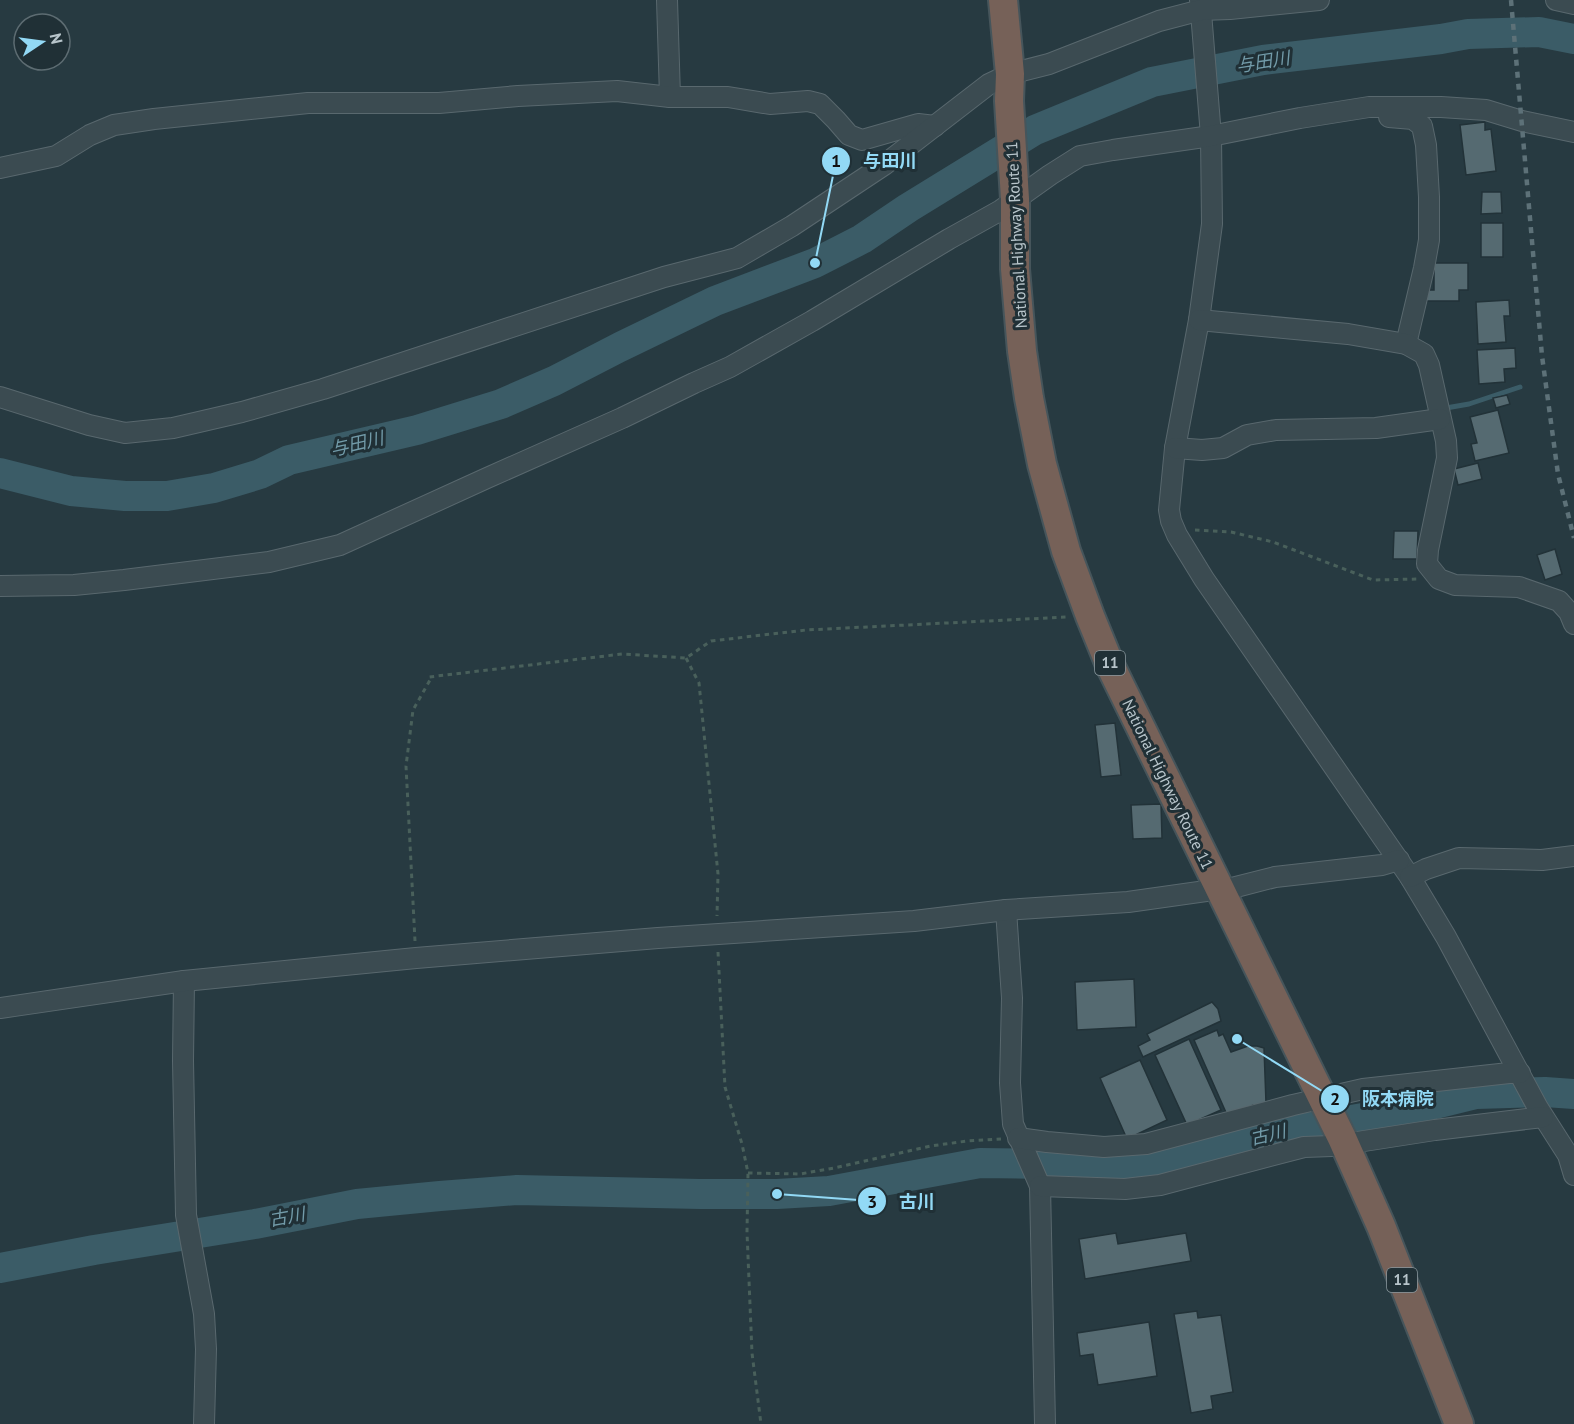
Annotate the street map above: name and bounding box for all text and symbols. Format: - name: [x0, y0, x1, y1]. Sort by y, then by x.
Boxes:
- north arrow: [12, 12, 72, 72]
- text: N: [46, 31, 68, 46]
- water label: 与田川: [1234, 46, 1293, 77]
- street label: National Highway Route 11: [1001, 141, 1031, 329]
- callout: 与田川: [821, 143, 929, 179]
- text: 1: [831, 149, 841, 172]
- text: 与田川: [863, 149, 917, 172]
- water label: 与田川: [328, 426, 388, 461]
- road number: 11: [1095, 651, 1125, 675]
- street label: National Highway Route 11: [1118, 696, 1218, 872]
- callout: 阪本病院: [1320, 1081, 1446, 1117]
- text: 2: [1330, 1087, 1340, 1110]
- text: 阪本病院: [1362, 1087, 1434, 1110]
- water label: 古川: [1248, 1119, 1290, 1150]
- callout: 古川: [857, 1183, 947, 1219]
- text: 3: [867, 1190, 877, 1213]
- text: 古川: [899, 1190, 935, 1213]
- water label: 古川: [267, 1202, 309, 1231]
- road number: 11: [1387, 1268, 1417, 1292]

